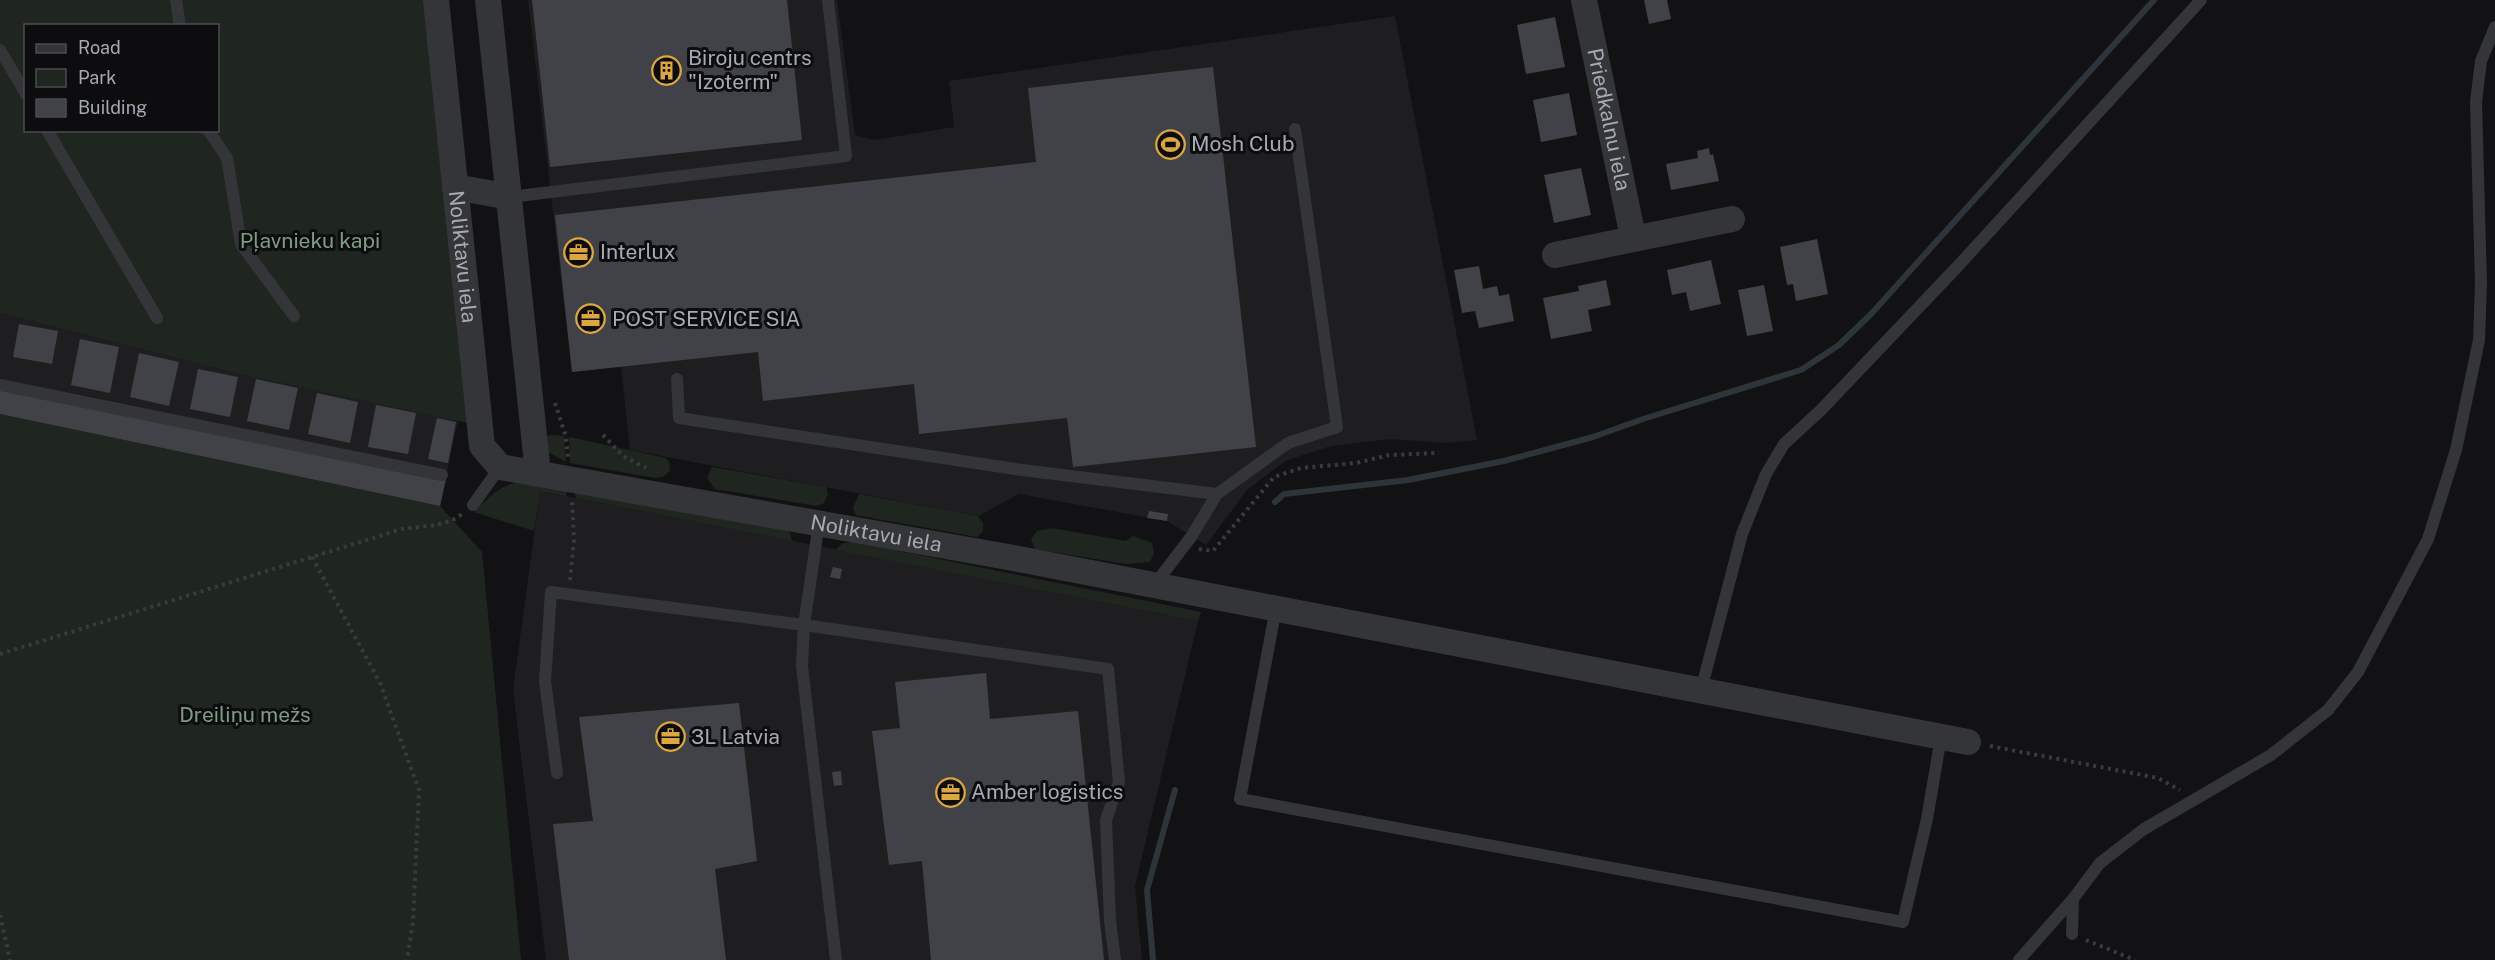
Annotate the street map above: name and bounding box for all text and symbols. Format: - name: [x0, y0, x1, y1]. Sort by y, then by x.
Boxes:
- legend: [24, 24, 219, 132]
- text: Road: [78, 37, 121, 58]
- place label: Biroju centrs "Izoterm": [688, 45, 812, 94]
- street label: Priedkalnu iela: [1582, 46, 1636, 193]
- building icon: Biroju centrs "Izoterm": [651, 54, 683, 86]
- text: Park: [78, 67, 116, 88]
- text: Building: [78, 97, 147, 118]
- sports icon: Mosh Club: [1154, 128, 1186, 160]
- place label: Mosh Club: [1191, 131, 1294, 156]
- street label: Noliktavu iela: [444, 189, 482, 324]
- park label: Pļavnieku kapi: [240, 228, 380, 253]
- office icon: Interlux: [563, 236, 595, 268]
- place label: Interlux: [600, 239, 676, 264]
- office icon: POST SERVICE SIA: [575, 303, 607, 335]
- place label: POST SERVICE SIA: [612, 306, 800, 331]
- street label: Noliktavu iela: [809, 509, 944, 557]
- park label: Dreiliņu mežs: [179, 702, 311, 727]
- office icon: 3L Latvia: [654, 721, 686, 753]
- place label: 3L Latvia: [691, 724, 780, 749]
- office icon: Amber logistics: [934, 776, 966, 808]
- place label: Amber logistics: [971, 779, 1123, 804]

